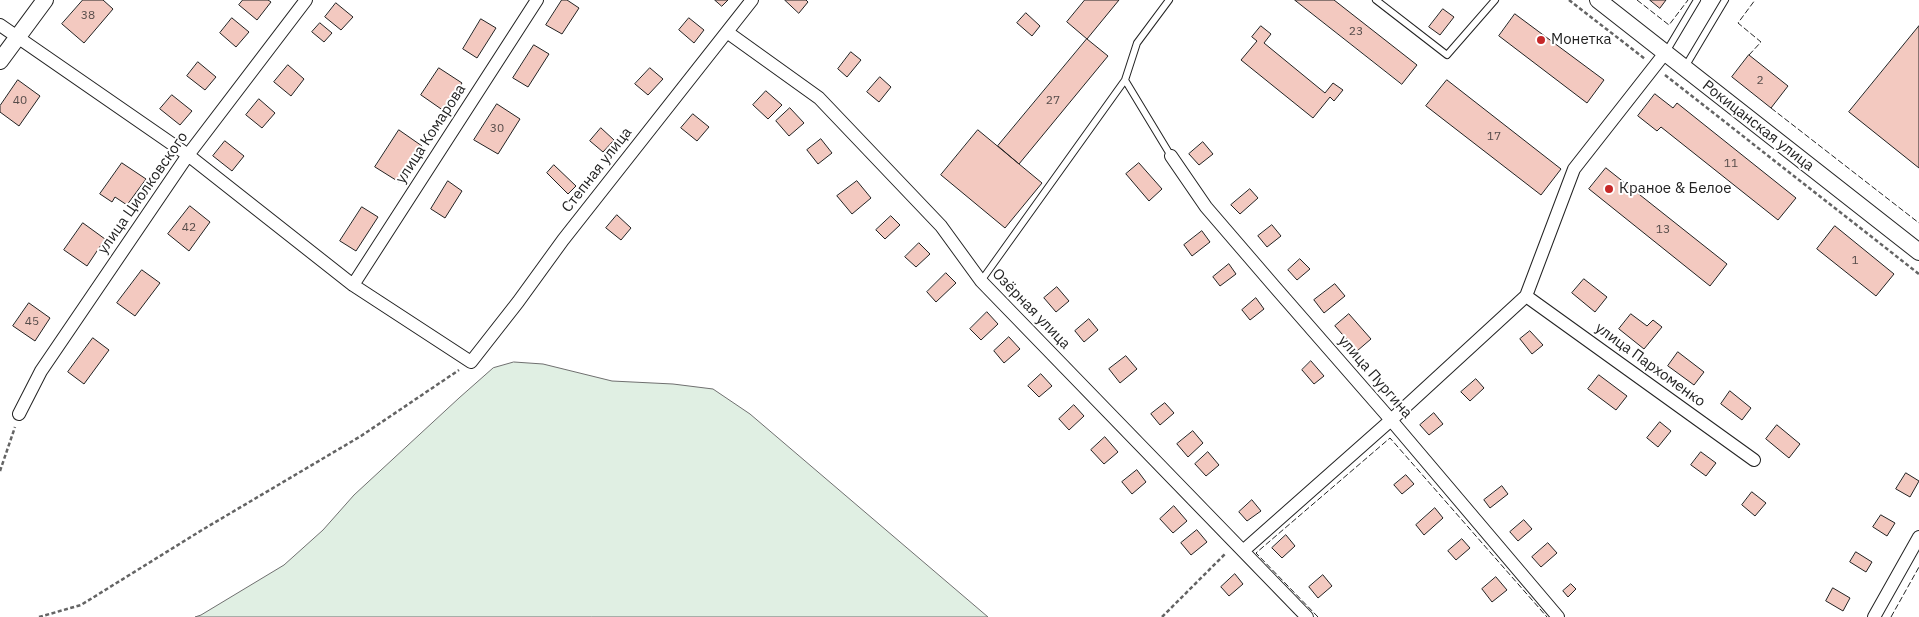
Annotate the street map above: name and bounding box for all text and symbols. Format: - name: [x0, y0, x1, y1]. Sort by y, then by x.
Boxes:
- house number: 38: [81, 9, 95, 23]
- house number: 23: [1349, 25, 1363, 39]
- place label: Монетка: [1551, 31, 1612, 49]
- marker: Монетка: [1535, 34, 1547, 46]
- house number: 2: [1756, 74, 1764, 88]
- street label: Рокицанская улица: [1699, 77, 1817, 175]
- street label: улица Комарова: [392, 81, 470, 187]
- house number: 40: [13, 94, 27, 108]
- house number: 27: [1046, 94, 1060, 108]
- house number: 30: [490, 122, 504, 136]
- street label: Степная улица: [558, 124, 636, 216]
- street label: улица Циолковского: [94, 128, 192, 258]
- house number: 17: [1487, 130, 1501, 144]
- house number: 11: [1724, 157, 1738, 171]
- place label: Краное & Белое: [1619, 180, 1731, 198]
- marker: Краное & Белое: [1603, 183, 1615, 195]
- house number: 42: [182, 221, 196, 235]
- house number: 13: [1656, 223, 1670, 237]
- house number: 1: [1851, 254, 1859, 268]
- street label: Озёрная улица: [988, 265, 1074, 353]
- house number: 45: [25, 315, 39, 329]
- street label: улица Пархоменко: [1591, 319, 1709, 411]
- street label: улица Пургина: [1334, 332, 1416, 422]

